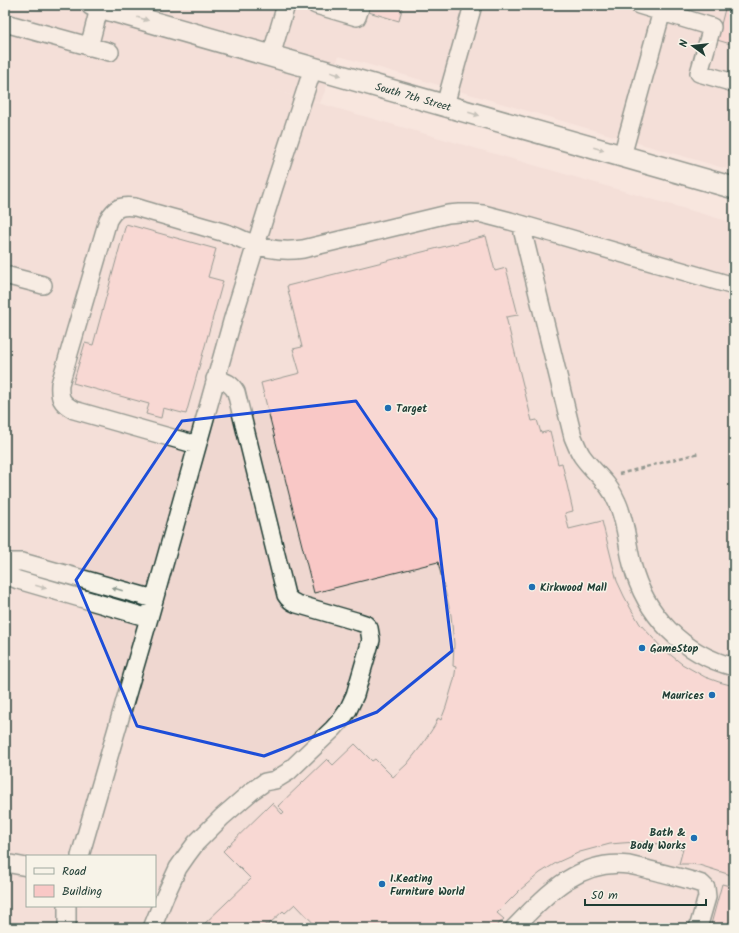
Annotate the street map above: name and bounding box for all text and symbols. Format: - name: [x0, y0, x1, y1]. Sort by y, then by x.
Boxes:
- one-way arrow: [137, 17, 150, 23]
- north arrow: [673, 26, 713, 66]
- text: N: [675, 38, 694, 49]
- one-way arrow: [330, 71, 342, 77]
- street label: South 7th Street: [373, 78, 454, 117]
- one-way arrow: [468, 111, 480, 117]
- one-way arrow: [593, 146, 605, 152]
- place label: Target: [396, 400, 428, 418]
- marker: Target: [383, 403, 393, 413]
- place label: Kirkwood Mall: [540, 579, 607, 597]
- marker: Kirkwood Mall: [527, 582, 537, 592]
- one-way arrow: [35, 584, 47, 590]
- one-way arrow: [110, 585, 123, 591]
- place label: GameStop: [650, 640, 699, 658]
- marker: GameStop: [637, 643, 647, 653]
- place label: Maurices: [662, 687, 705, 705]
- marker: Maurices: [707, 690, 717, 700]
- place label: Bath & Body Works: [630, 824, 687, 855]
- marker: Bath & Body Works: [689, 833, 699, 843]
- legend: [26, 855, 156, 907]
- text: Road: [62, 862, 87, 881]
- place label: I.Keating Furniture World: [390, 870, 466, 901]
- marker: I.Keating Furniture World: [377, 879, 387, 889]
- scale bar: [585, 881, 706, 907]
- text: Building: [62, 882, 102, 901]
- text: 50 m: [591, 886, 618, 905]

